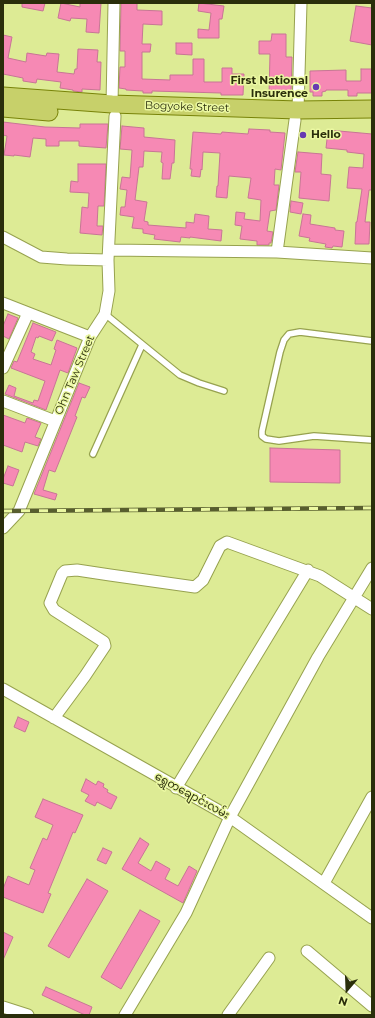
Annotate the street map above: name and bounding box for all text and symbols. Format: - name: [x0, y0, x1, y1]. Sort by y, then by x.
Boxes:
- place label: First National Insurence: [231, 74, 308, 100]
- marker: First National Insurence: [311, 82, 321, 92]
- street label: Bogyoke Street: [145, 99, 229, 115]
- place label: Hello: [311, 128, 341, 142]
- marker: Hello: [298, 130, 308, 140]
- street label: Ohn Taw Street: [52, 333, 98, 417]
- street label: ရွှေတချောင်းလမ်း: [152, 770, 232, 822]
- north arrow: [327, 970, 367, 1010]
- text: N: [337, 993, 350, 1009]

